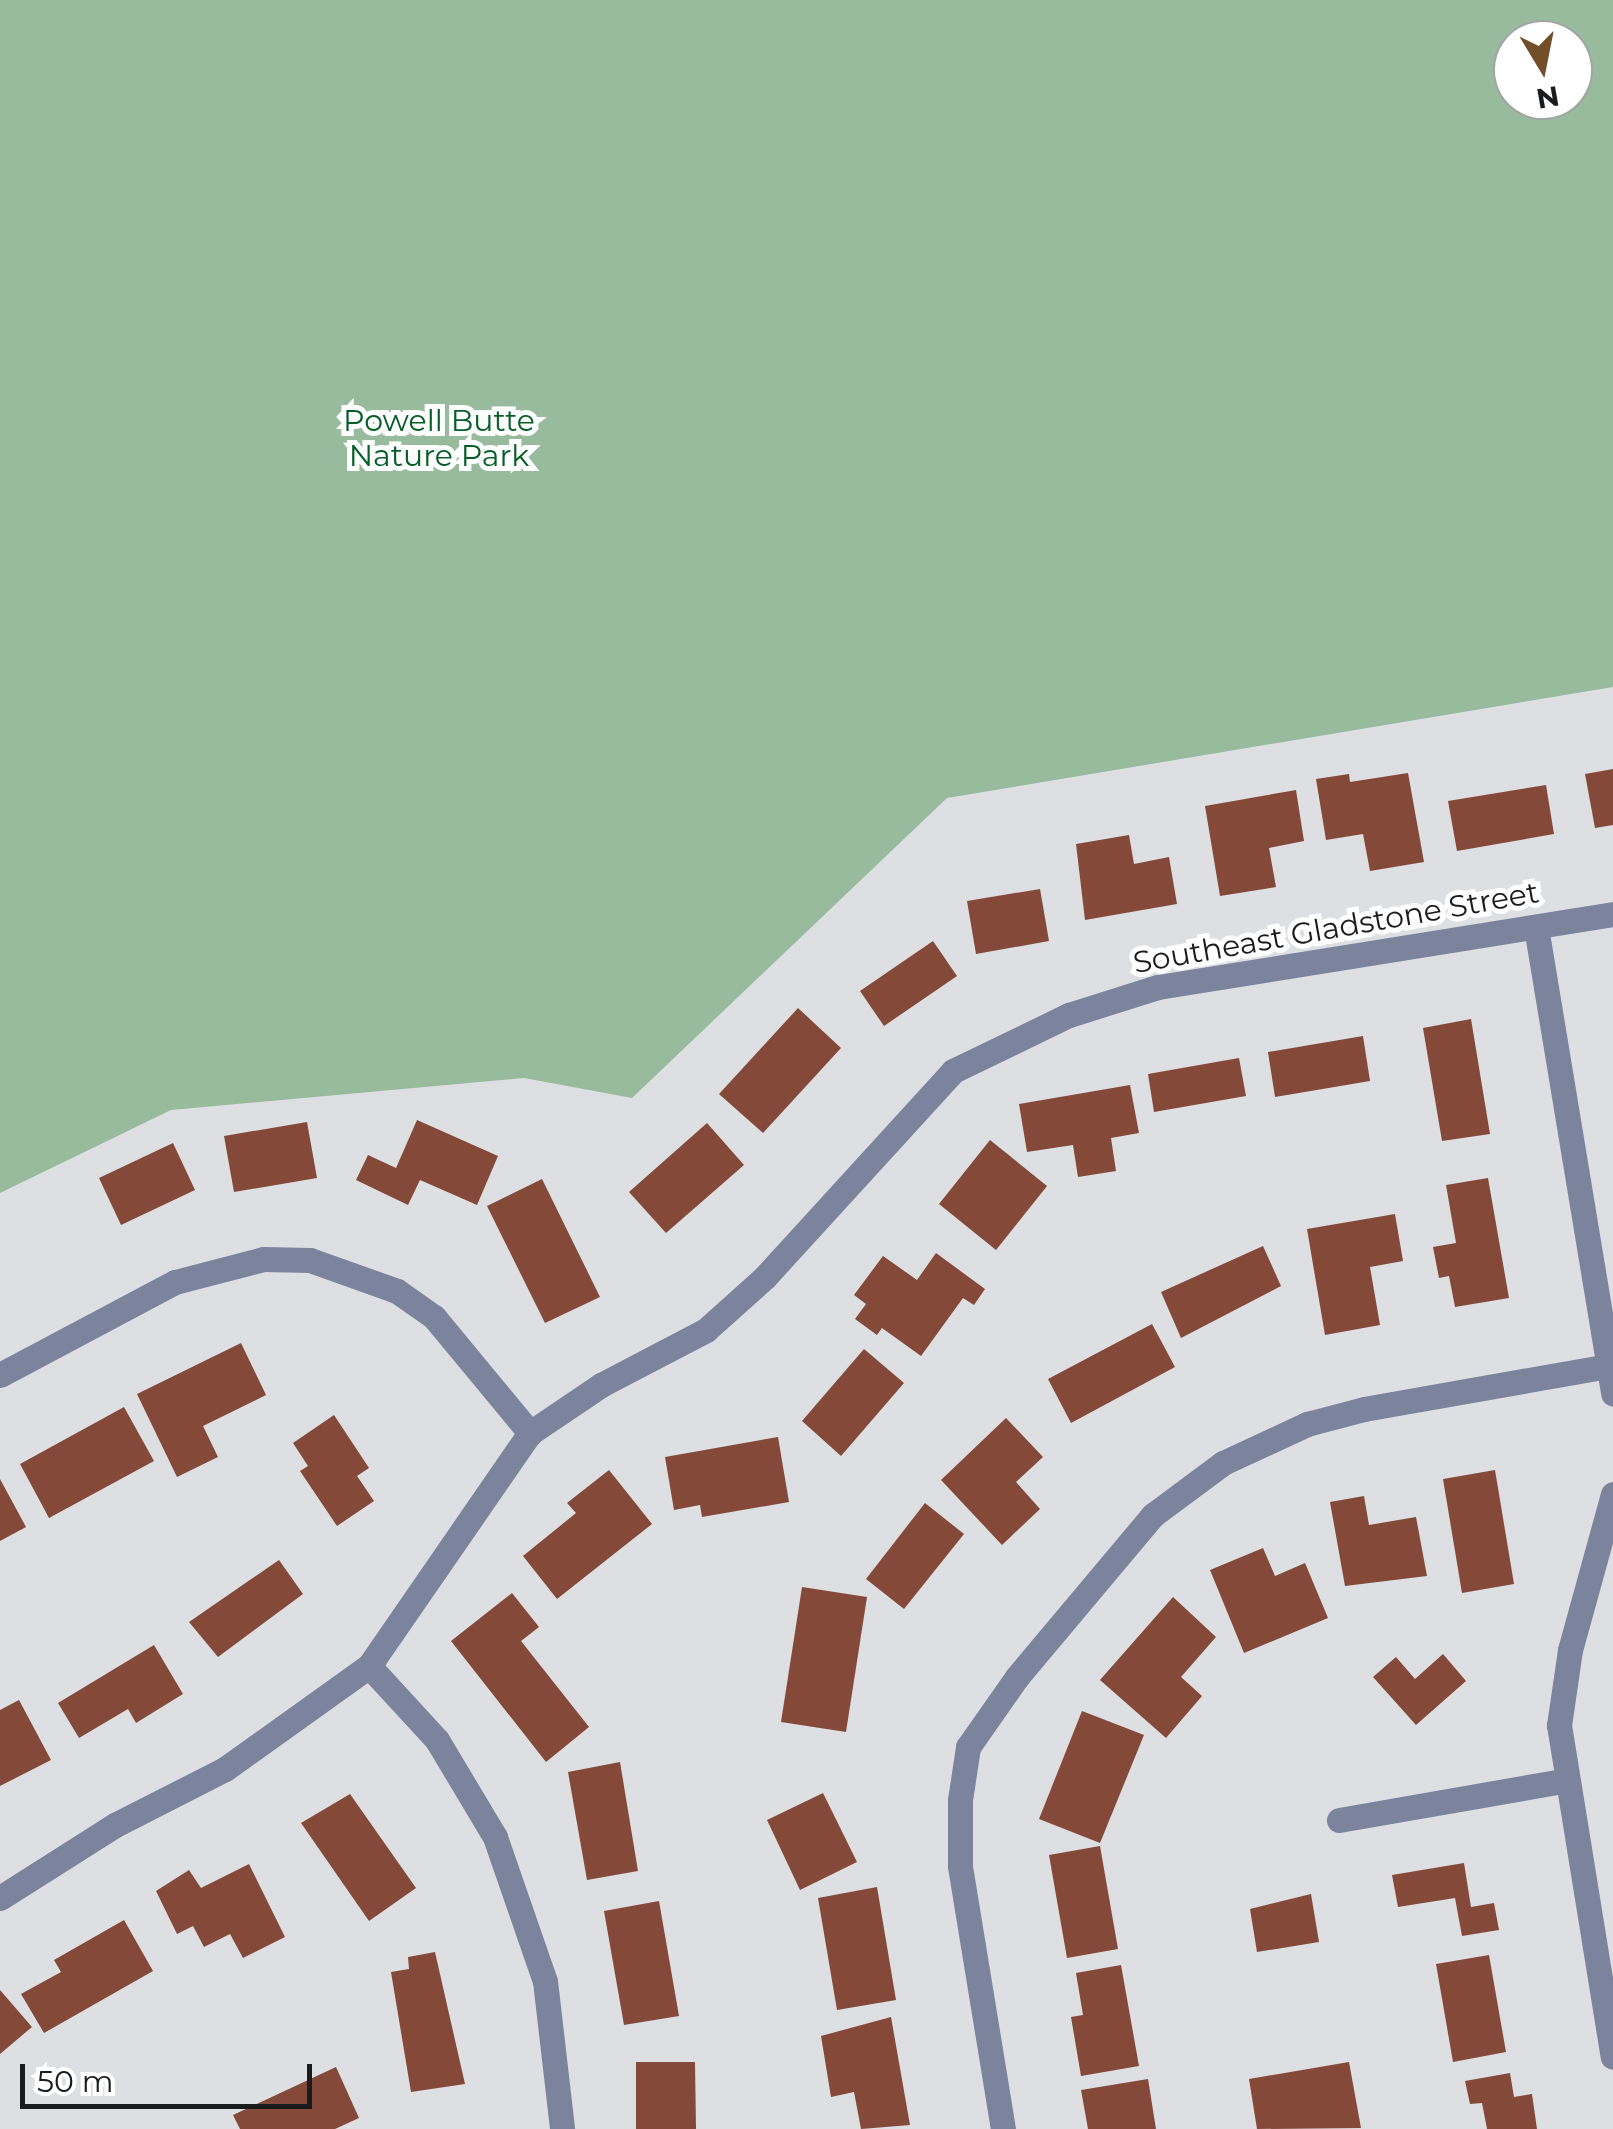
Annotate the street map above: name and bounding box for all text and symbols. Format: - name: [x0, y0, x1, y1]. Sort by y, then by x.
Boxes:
- north arrow: [1493, 20, 1593, 120]
- text: N: [1534, 79, 1562, 116]
- park label: Powell Butte Nature Park: [343, 403, 535, 474]
- street label: Southeast Gladstone Street: [1130, 875, 1542, 981]
- scale bar: [25, 2044, 318, 2106]
- text: 50 m: [37, 2063, 114, 2100]

